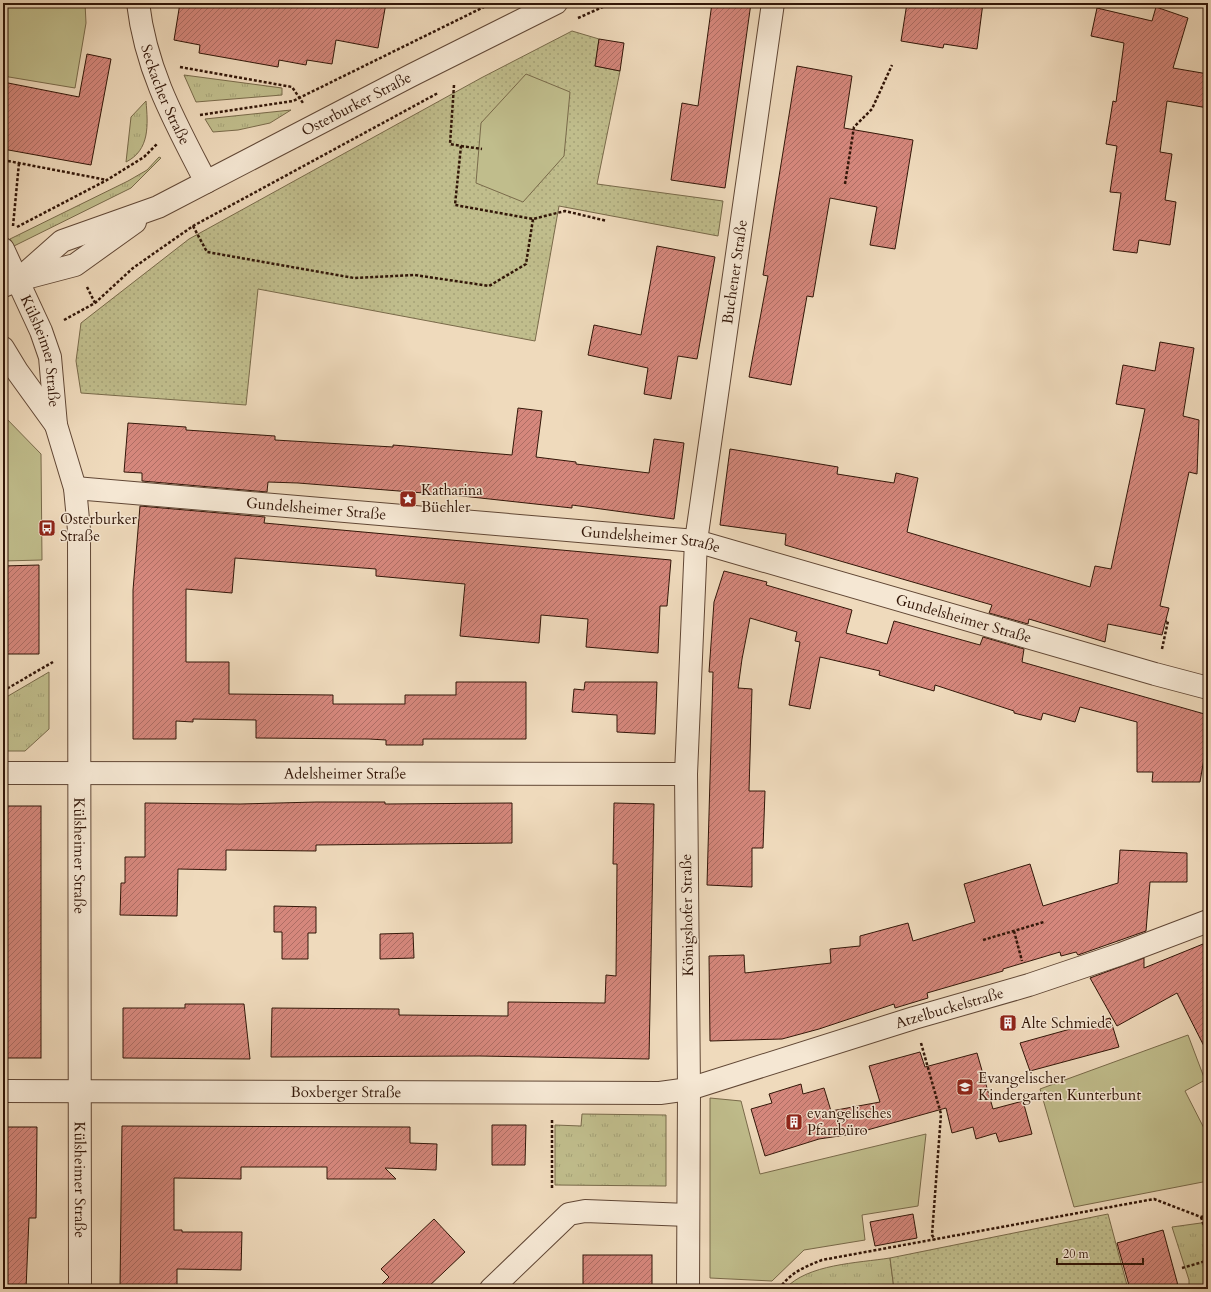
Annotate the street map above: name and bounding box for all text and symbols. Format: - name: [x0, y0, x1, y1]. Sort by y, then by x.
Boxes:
- street label: Seckacher Straße: [136, 42, 195, 148]
- street label: Osterburker Straße: [298, 67, 415, 141]
- street label: Buchener Straße: [717, 218, 752, 325]
- street label: Külsheimer Straße: [16, 292, 64, 408]
- place label: Katharina Büchler: [421, 480, 483, 517]
- place icon: Katharina Büchler: [398, 489, 418, 509]
- street label: Gundelsheimer Straße: [245, 493, 387, 525]
- place label: Osterburker Straße: [60, 509, 138, 546]
- bus stop icon: Osterburker Straße: [37, 518, 57, 538]
- street label: Gundelsheimer Straße: [580, 521, 723, 558]
- street label: Gundelsheimer Straße: [893, 589, 1034, 648]
- street label: Adelsheimer Straße: [284, 763, 406, 784]
- street label: Külsheimer Straße: [69, 798, 90, 914]
- street label: Königshofer Straße: [676, 853, 698, 976]
- street label: Atzelbuckelstraße: [893, 983, 1006, 1033]
- building icon: Alte Schmiede: [998, 1013, 1018, 1033]
- place label: Alte Schmiede: [1021, 1013, 1112, 1033]
- place label: Evangelischer Kindergarten Kunterbunt: [978, 1068, 1141, 1105]
- school or university icon: Evangelischer Kindergarten Kunterbunt: [955, 1077, 975, 1097]
- street label: Boxberger Straße: [291, 1082, 402, 1102]
- place label: evangelisches Pfarrbüro: [807, 1103, 892, 1140]
- building icon: evangelisches Pfarrbüro: [784, 1112, 804, 1132]
- street label: Külsheimer Straße: [70, 1122, 90, 1238]
- scale bar: [1057, 1240, 1143, 1266]
- text: 20 m: [1063, 1246, 1090, 1262]

